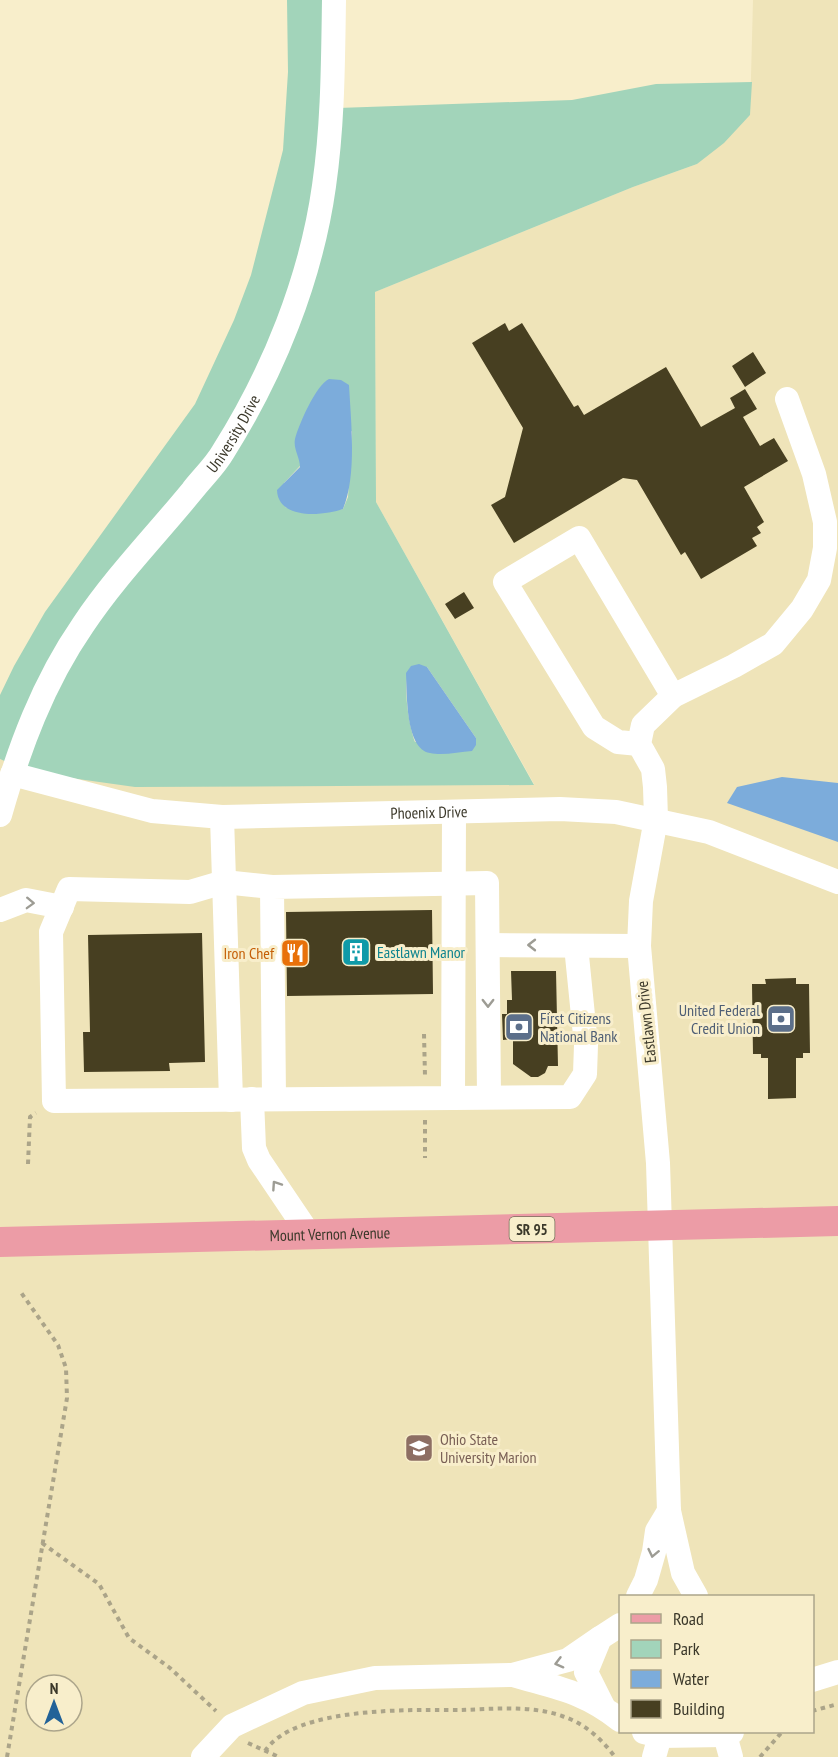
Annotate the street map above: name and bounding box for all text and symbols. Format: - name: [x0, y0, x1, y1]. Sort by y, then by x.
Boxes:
- street label: University Drive: [202, 391, 264, 477]
- street label: Phoenix Drive: [390, 801, 468, 823]
- one-way arrow: [26, 896, 35, 909]
- building icon: Eastlawn Manor: [340, 936, 372, 968]
- restaurant icon: Iron Chef: [279, 937, 311, 969]
- one-way arrow: [528, 939, 537, 951]
- place label: Eastlawn Manor: [377, 942, 466, 962]
- place label: Iron Chef: [223, 943, 275, 963]
- street label: Eastlawn Drive: [632, 980, 660, 1064]
- one-way arrow: [482, 999, 494, 1008]
- place label: United Federal Credit Union: [679, 1000, 760, 1038]
- bank icon: United Federal Credit Union: [765, 1003, 797, 1035]
- place label: First Citizens National Bank: [540, 1008, 618, 1046]
- bank icon: First Citizens National Bank: [503, 1011, 535, 1043]
- one-way arrow: [272, 1181, 283, 1192]
- road number: SR 95: [510, 1217, 554, 1241]
- street label: Mount Vernon Avenue: [269, 1222, 390, 1245]
- place label: Ohio State University Marion: [440, 1429, 537, 1467]
- school or university icon: Ohio State University Marion: [403, 1432, 435, 1464]
- one-way arrow: [647, 1548, 660, 1558]
- legend: [619, 1595, 814, 1733]
- text: Road: [673, 1607, 704, 1630]
- text: Park: [673, 1637, 700, 1660]
- one-way arrow: [554, 1655, 564, 1668]
- text: Water: [673, 1667, 709, 1690]
- north arrow: [24, 1673, 84, 1733]
- text: N: [50, 1678, 58, 1698]
- text: Building: [673, 1697, 725, 1720]

